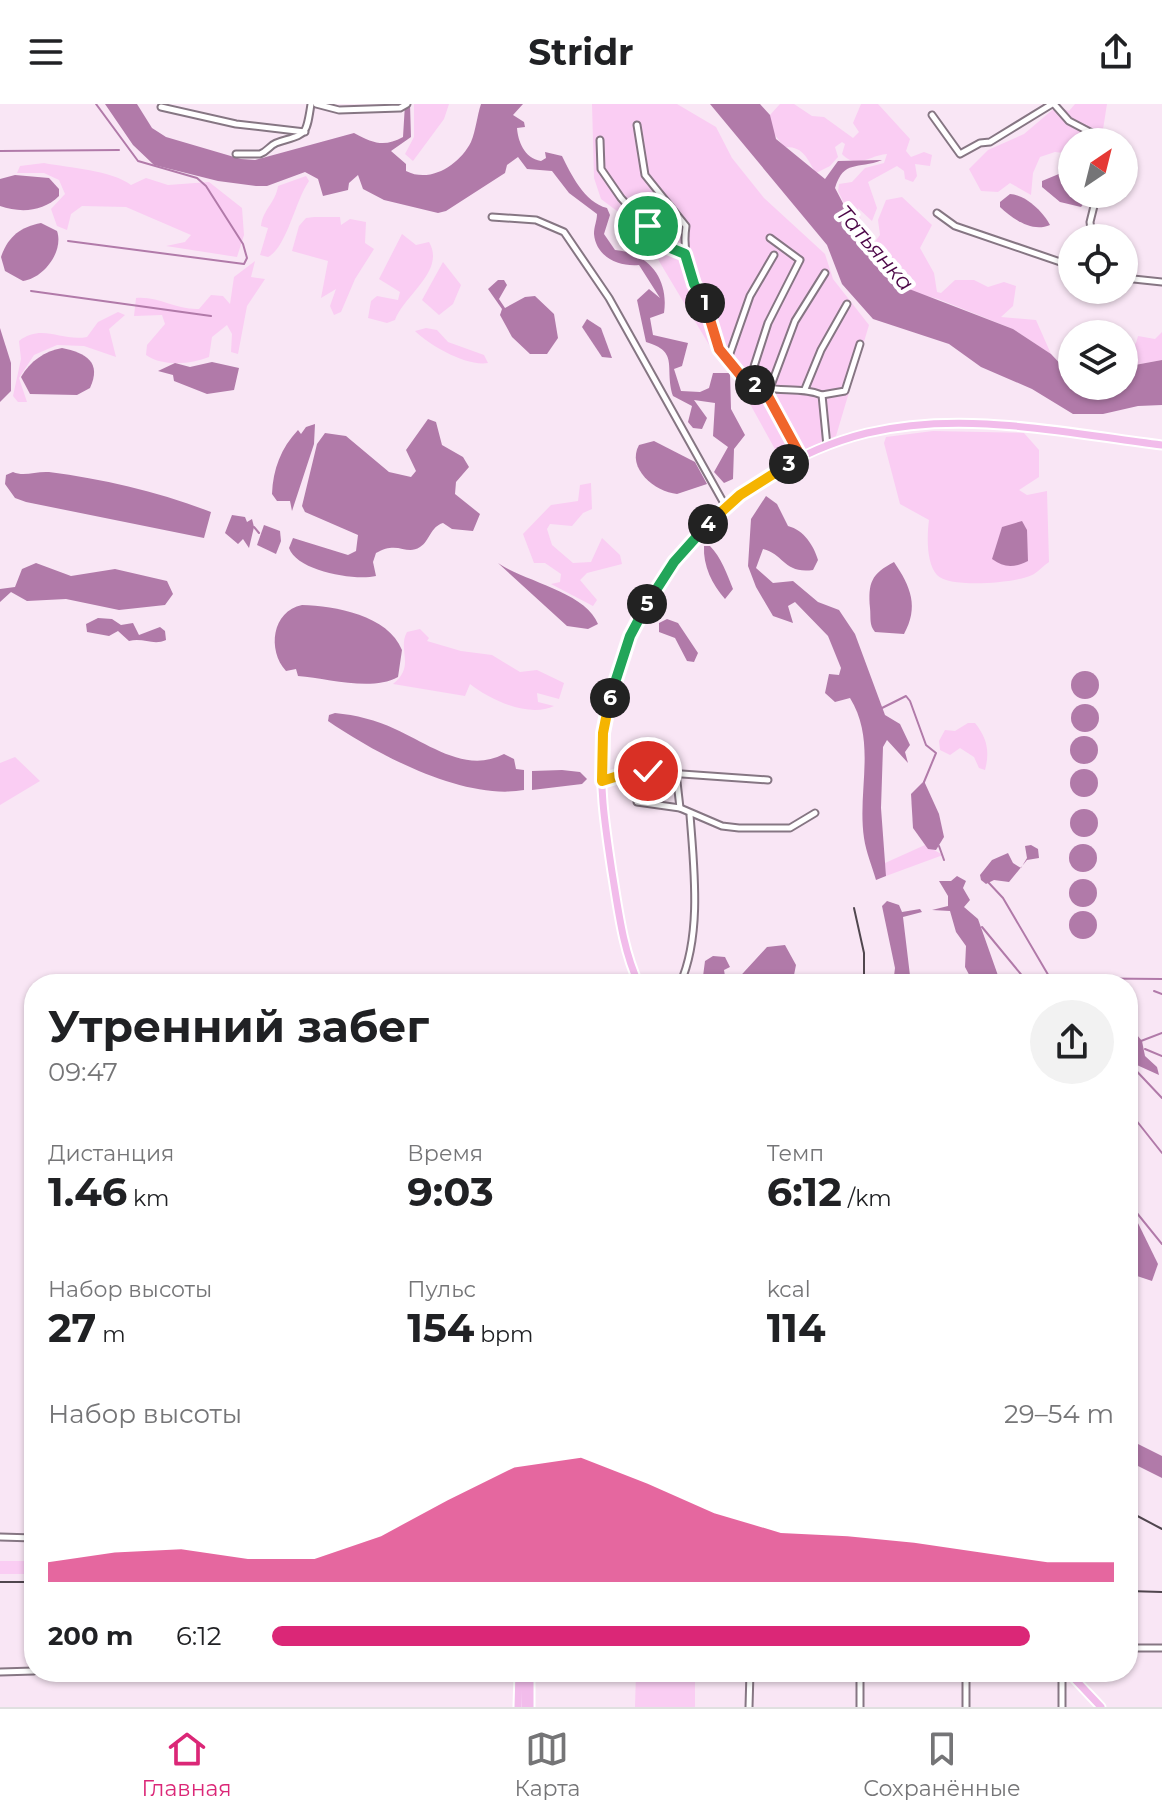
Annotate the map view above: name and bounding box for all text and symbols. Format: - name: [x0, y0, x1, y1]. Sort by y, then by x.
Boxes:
- icon: menu: [24, 30, 68, 74]
- text: Stridr: [528, 30, 634, 74]
- icon: share: [1094, 30, 1138, 74]
- north arrow: [1058, 128, 1138, 208]
- map controls: [1058, 128, 1138, 400]
- pin: [614, 192, 682, 260]
- water label: Татьянка: [831, 200, 919, 296]
- icon: arrive: [626, 204, 670, 248]
- button: locate: [1058, 224, 1138, 304]
- pin: 1: [685, 283, 725, 323]
- text: 1: [701, 289, 709, 316]
- button: layers: [1058, 320, 1138, 400]
- pin: 2: [735, 365, 775, 405]
- text: 2: [749, 371, 761, 398]
- pin: 3: [769, 444, 809, 484]
- text: 3: [782, 450, 796, 477]
- pin: 4: [688, 504, 728, 544]
- text: 4: [700, 510, 716, 537]
- pin: 5: [627, 584, 667, 624]
- text: 5: [640, 590, 654, 617]
- pin: 6: [590, 678, 630, 718]
- text: 6: [603, 684, 617, 711]
- pin: [614, 737, 682, 805]
- icon: check: [626, 749, 670, 793]
- text: Утренний забег: [48, 999, 429, 1053]
- button: share: [1030, 1000, 1114, 1084]
- text: 09:47: [48, 1056, 118, 1088]
- text: Дистанция: [48, 1140, 174, 1167]
- text: Время: [407, 1140, 483, 1167]
- text: Темп: [767, 1140, 824, 1167]
- text: 1.46: [48, 1167, 127, 1216]
- text: 9:03: [407, 1167, 494, 1216]
- text: 6:12: [767, 1167, 842, 1216]
- text: km: [127, 1185, 169, 1212]
- text: /km: [842, 1185, 891, 1212]
- text: Набор высоты: [48, 1276, 212, 1303]
- text: Пульс: [407, 1276, 476, 1303]
- text: kcal: [767, 1276, 811, 1303]
- text: 27: [48, 1303, 96, 1352]
- text: 154: [407, 1303, 474, 1352]
- text: 114: [767, 1303, 826, 1352]
- text: m: [96, 1321, 126, 1348]
- text: bpm: [474, 1321, 533, 1348]
- text: Набор высоты: [48, 1398, 242, 1430]
- text: 29–54 m: [1004, 1398, 1114, 1430]
- text: 200 m: [48, 1620, 133, 1652]
- text: 6:12: [176, 1620, 222, 1652]
- tab: Главная: [141, 1727, 232, 1802]
- tab: Карта: [515, 1727, 580, 1802]
- tab: Сохранённые: [863, 1727, 1021, 1802]

